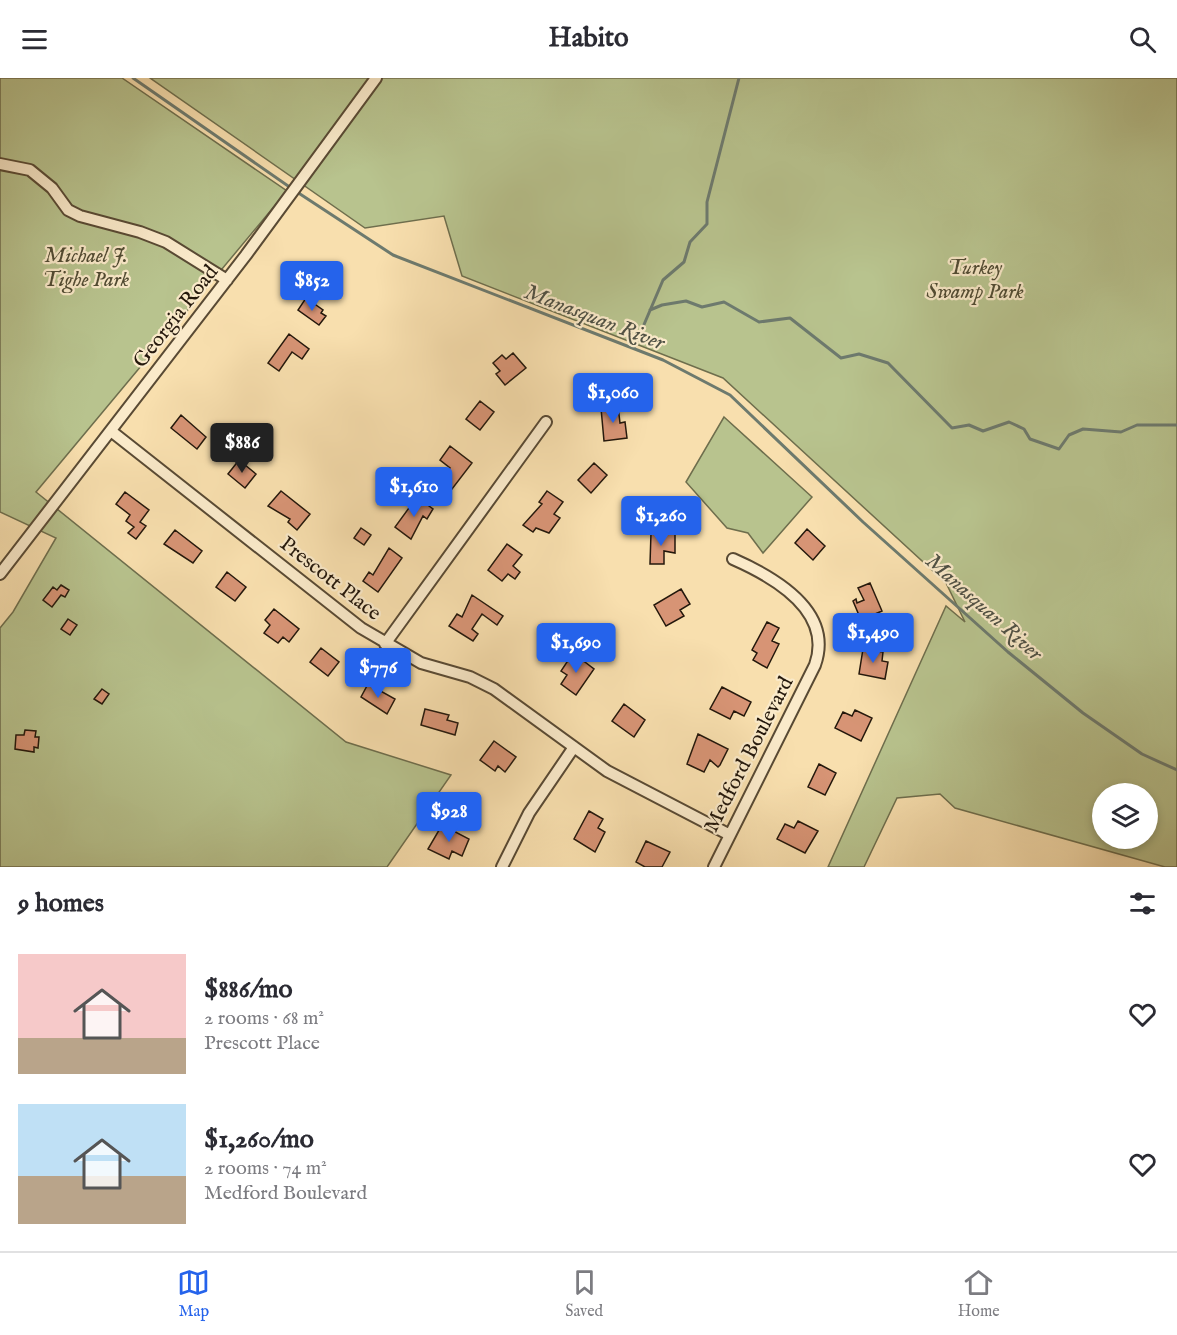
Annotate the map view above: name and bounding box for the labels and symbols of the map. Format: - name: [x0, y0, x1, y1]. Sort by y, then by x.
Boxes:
- park label: Michael J. Tighe Park: [43, 243, 130, 294]
- park label: Turkey Swamp Park: [926, 255, 1024, 306]
- street label: Georgia Road: [128, 259, 225, 374]
- pin: $852: [276, 261, 348, 312]
- water label: Manasquan River: [520, 278, 670, 358]
- pin: $1,060: [564, 373, 662, 424]
- pin: $886: [206, 423, 278, 474]
- pin: $1,610: [365, 467, 463, 518]
- pin: $1,260: [612, 496, 710, 547]
- street label: Prescott Place: [274, 531, 387, 628]
- water label: Manasquan River: [919, 548, 1049, 668]
- pin: $1,490: [824, 613, 922, 664]
- pin: $1,690: [527, 623, 625, 674]
- pin: $776: [342, 648, 414, 699]
- street label: Medford Boulevard: [698, 672, 801, 837]
- pin: $928: [413, 792, 485, 843]

